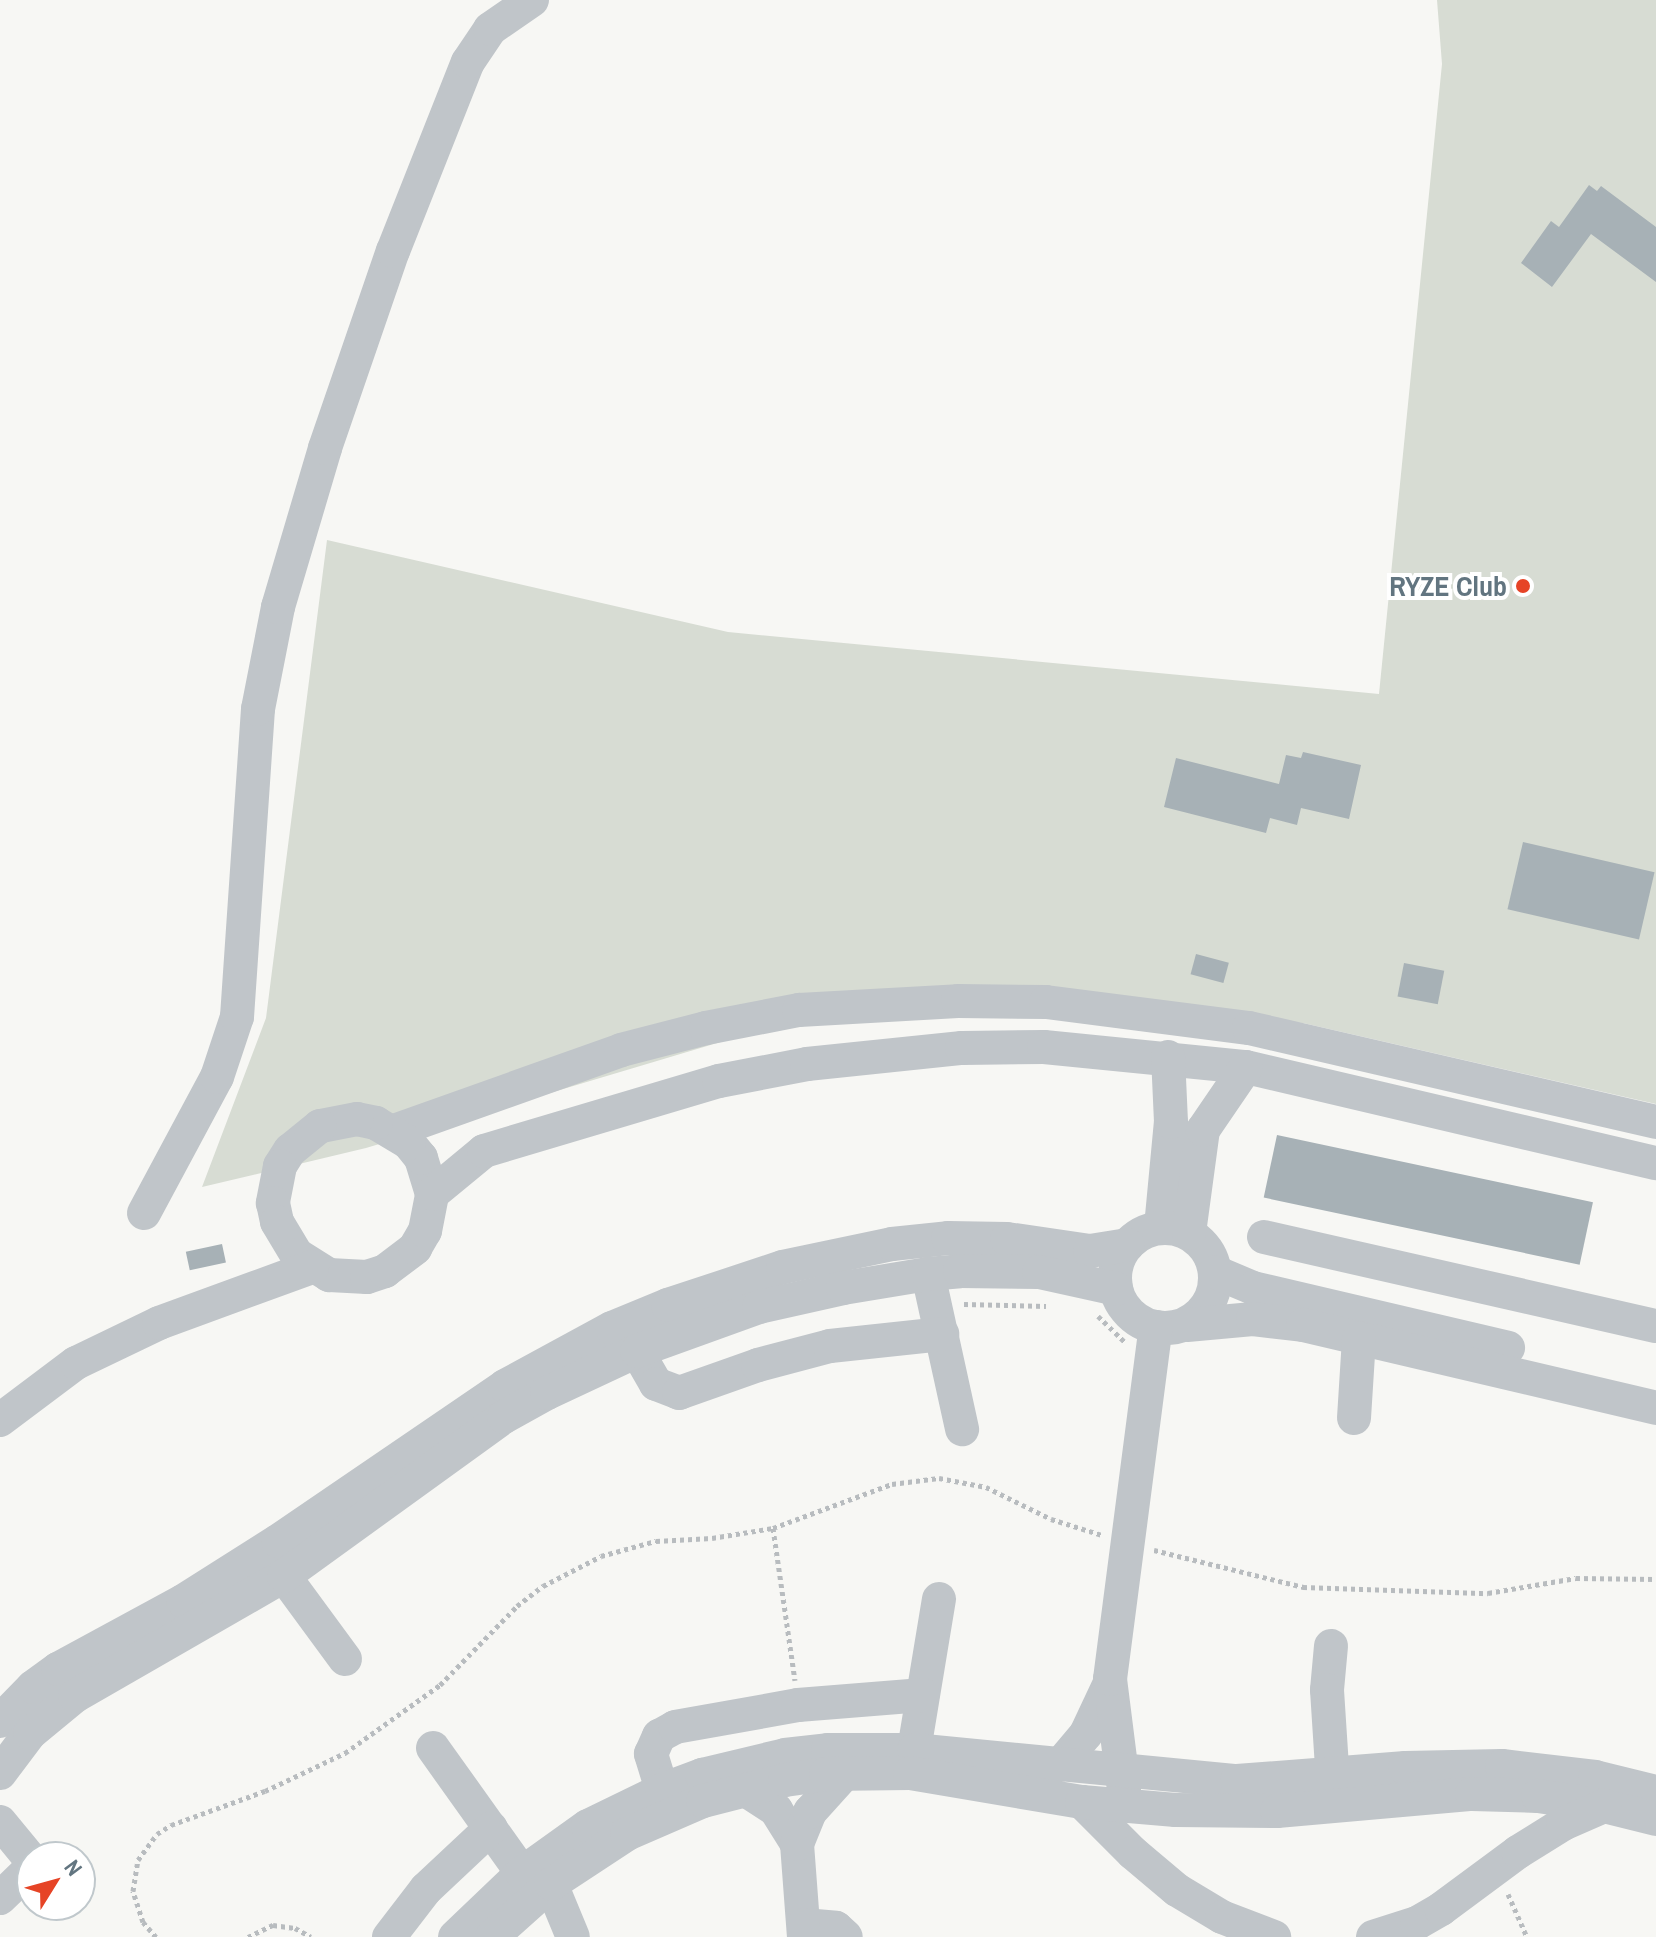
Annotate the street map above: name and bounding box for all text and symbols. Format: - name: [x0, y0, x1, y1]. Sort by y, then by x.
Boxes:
- place label: RYZE Club: [1389, 569, 1507, 603]
- marker: RYZE Club: [1514, 577, 1532, 595]
- north arrow: [16, 1841, 96, 1921]
- text: N: [58, 1854, 89, 1882]

